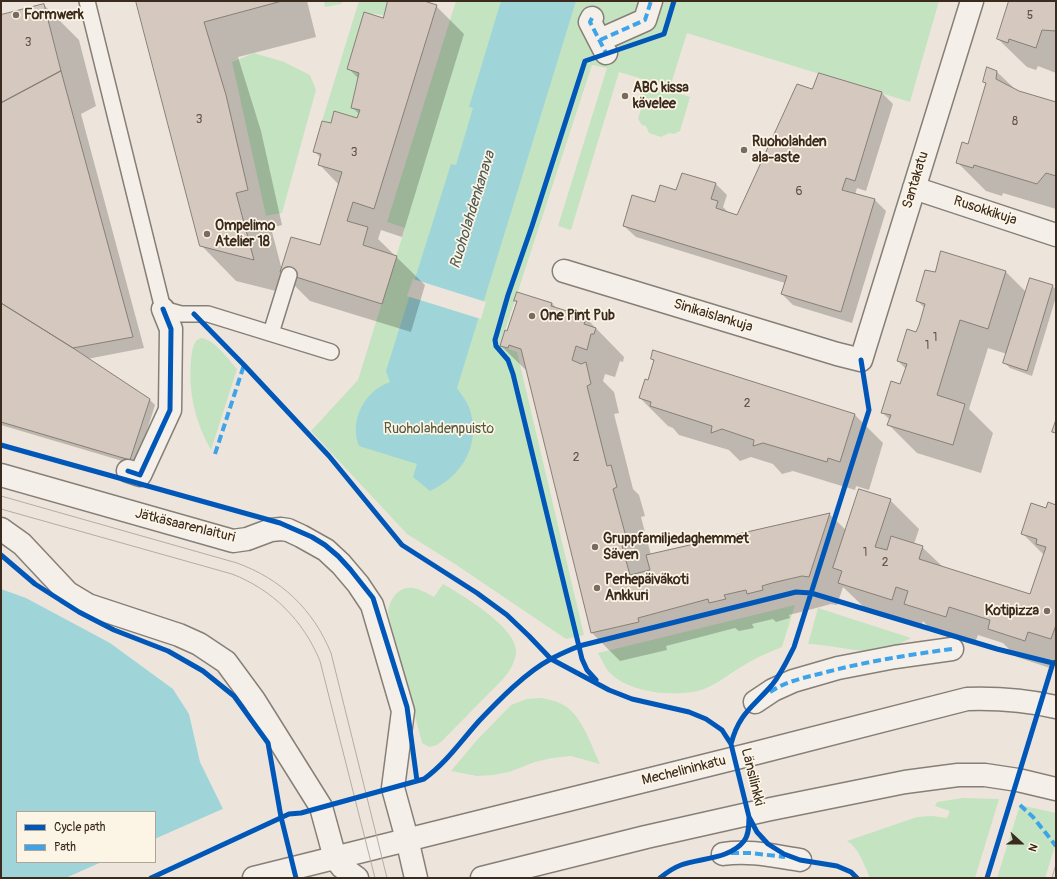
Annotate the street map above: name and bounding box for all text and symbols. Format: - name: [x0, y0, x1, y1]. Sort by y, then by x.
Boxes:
- place label: Formwerk: [24, 7, 84, 23]
- house number: 5: [1027, 9, 1033, 23]
- marker: Formwerk: [11, 10, 21, 20]
- house number: 3: [25, 36, 31, 50]
- place label: ABC kissa kävelee: [633, 80, 689, 112]
- marker: ABC kissa kävelee: [620, 91, 630, 101]
- house number: 3: [196, 113, 202, 127]
- house number: 8: [1012, 115, 1018, 129]
- place label: Ruoholahden ala-aste: [752, 134, 827, 166]
- marker: Ruoholahden ala-aste: [739, 145, 749, 155]
- house number: 3: [351, 146, 357, 160]
- water label: Ruoholahdenkanava: [447, 149, 499, 271]
- street label: Santakatu: [899, 149, 933, 211]
- house number: 6: [796, 185, 802, 199]
- street label: Rusokkikuja: [951, 193, 1019, 229]
- place label: Ompelimo Atelier 18: [215, 218, 275, 250]
- marker: Ompelimo Atelier 18: [202, 229, 212, 239]
- street label: Sinikaislankuja: [671, 296, 755, 336]
- place label: One Pint Pub: [540, 308, 615, 324]
- marker: One Pint Pub: [527, 311, 537, 321]
- house number: 1: [933, 331, 937, 345]
- house number: 1: [925, 339, 929, 353]
- house number: 2: [744, 397, 750, 411]
- park label: Ruoholahdenpuisto: [384, 421, 494, 437]
- house number: 2: [573, 451, 579, 465]
- street label: Jätkäsaarenlaituri: [133, 505, 237, 547]
- place label: Gruppfamiljedaghemmet Säven: [603, 531, 749, 564]
- marker: Gruppfamiljedaghemmet Säven: [590, 542, 600, 552]
- house number: 1: [863, 546, 867, 560]
- house number: 2: [882, 556, 888, 570]
- place label: Perhepäiväkoti Ankkuri: [605, 572, 689, 604]
- marker: Perhepäiväkoti Ankkuri: [592, 583, 602, 593]
- place label: Kotipizza: [985, 603, 1039, 619]
- marker: Kotipizza: [1042, 606, 1052, 616]
- street label: Länsilinkki: [737, 746, 767, 808]
- street label: Mechelininkatu: [640, 752, 728, 790]
- legend: [16, 811, 156, 863]
- text: Cycle path: [54, 820, 105, 835]
- north arrow: [1001, 823, 1041, 863]
- text: Path: [54, 840, 76, 855]
- text: N: [1025, 842, 1040, 853]

